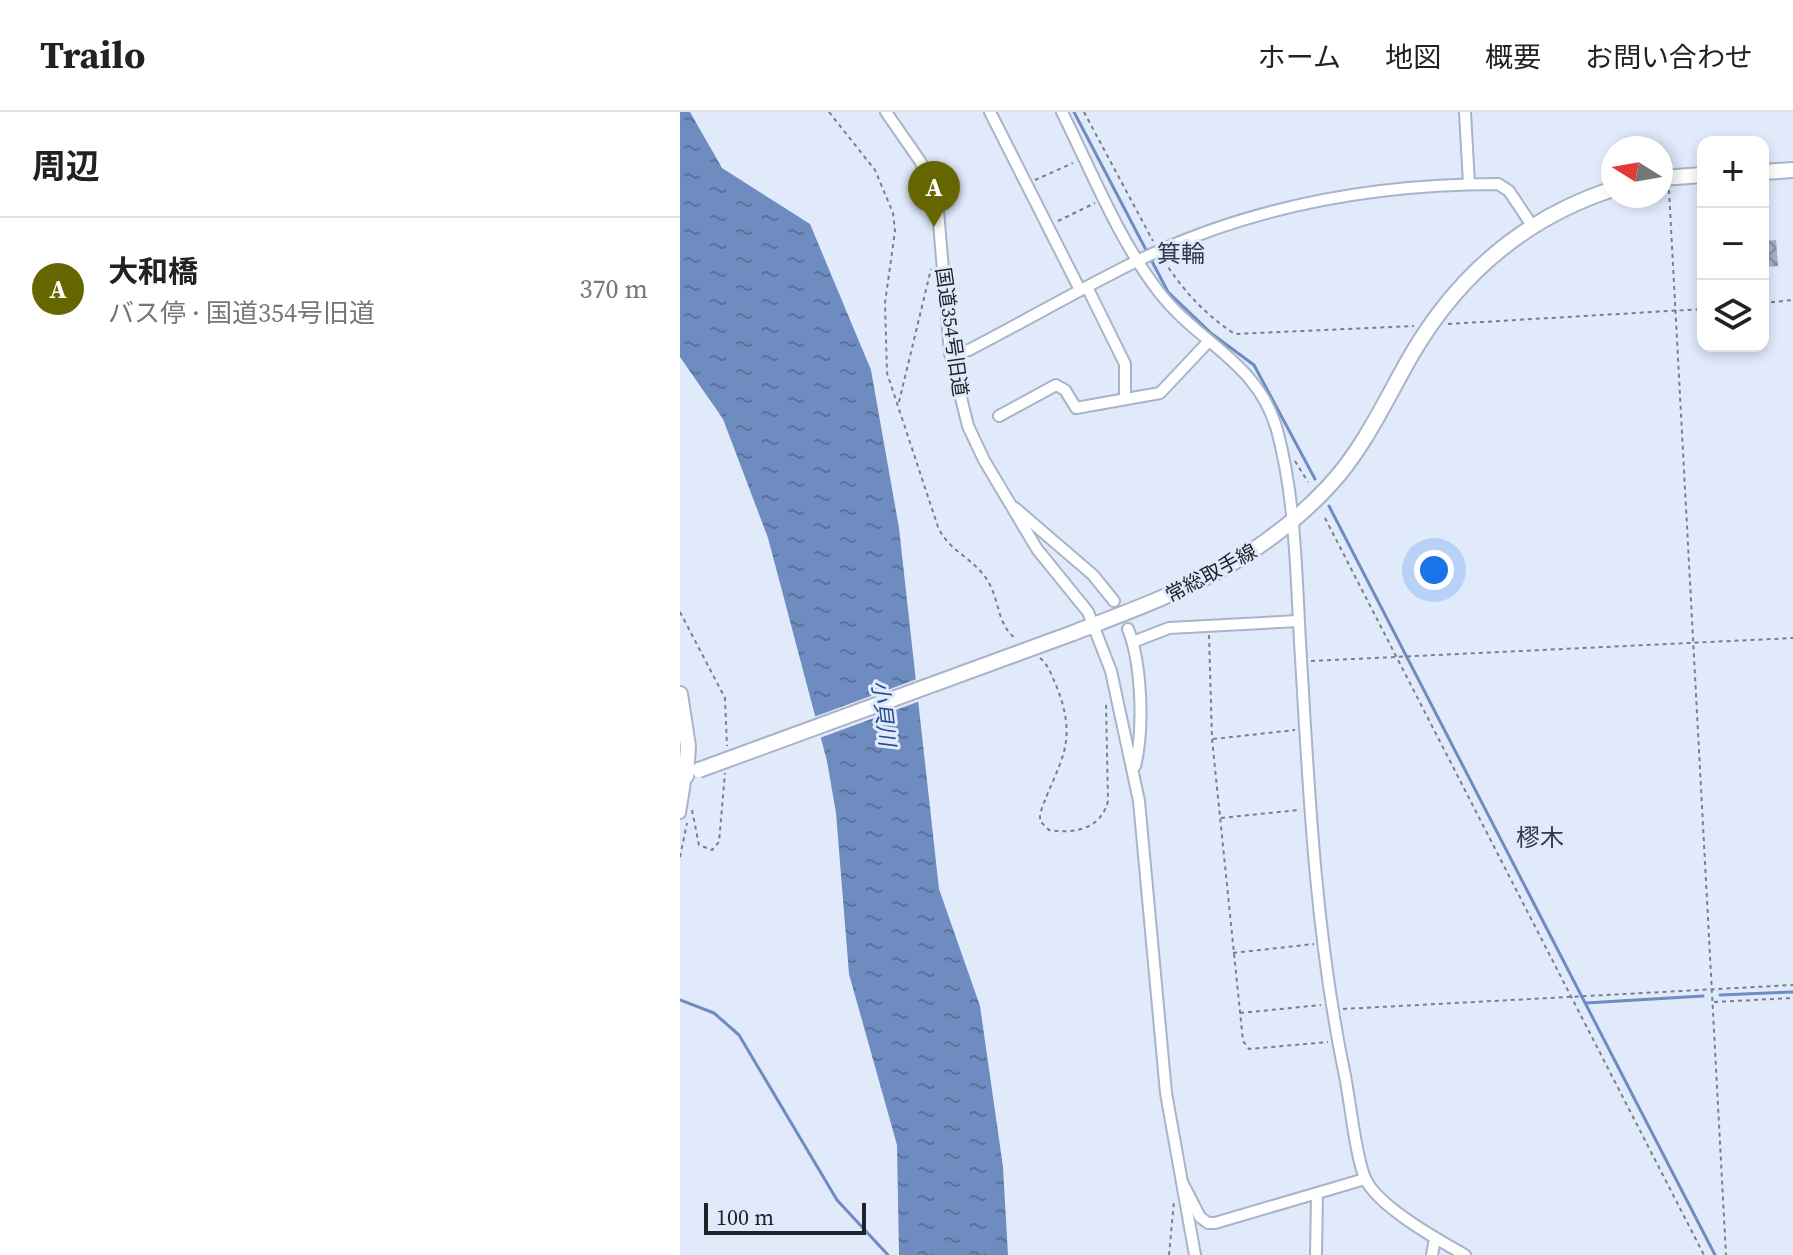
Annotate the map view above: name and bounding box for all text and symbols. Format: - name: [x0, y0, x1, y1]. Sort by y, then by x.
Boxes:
- text: Trailo: [40, 29, 145, 81]
- text: ホーム: [1258, 38, 1341, 76]
- text: 地図: [1385, 38, 1441, 76]
- text: 概要: [1485, 38, 1541, 76]
- text: お問い合わせ: [1585, 38, 1753, 76]
- north arrow: [1601, 136, 1673, 208]
- map controls: [1697, 136, 1769, 352]
- button: +: [1697, 136, 1769, 208]
- text: 周辺: [32, 143, 100, 189]
- pin: A: [908, 161, 960, 227]
- button: −: [1697, 208, 1769, 280]
- district label: 箕輪: [1157, 237, 1205, 270]
- text: 大和橋: [108, 251, 198, 292]
- street label: 国道354号旧道: [929, 266, 975, 398]
- text: A: [49, 271, 67, 307]
- text: 370 m: [580, 271, 648, 307]
- button: layers: [1697, 280, 1769, 352]
- text: バス停 · 国道354号旧道: [108, 295, 375, 331]
- street label: 常総取手線: [1160, 537, 1262, 609]
- your location: [1414, 550, 1454, 590]
- water label: 小貝川: [865, 678, 903, 750]
- district label: 樛木: [1516, 821, 1564, 854]
- scale bar: [704, 1199, 866, 1235]
- text: 100 m: [716, 1202, 774, 1232]

